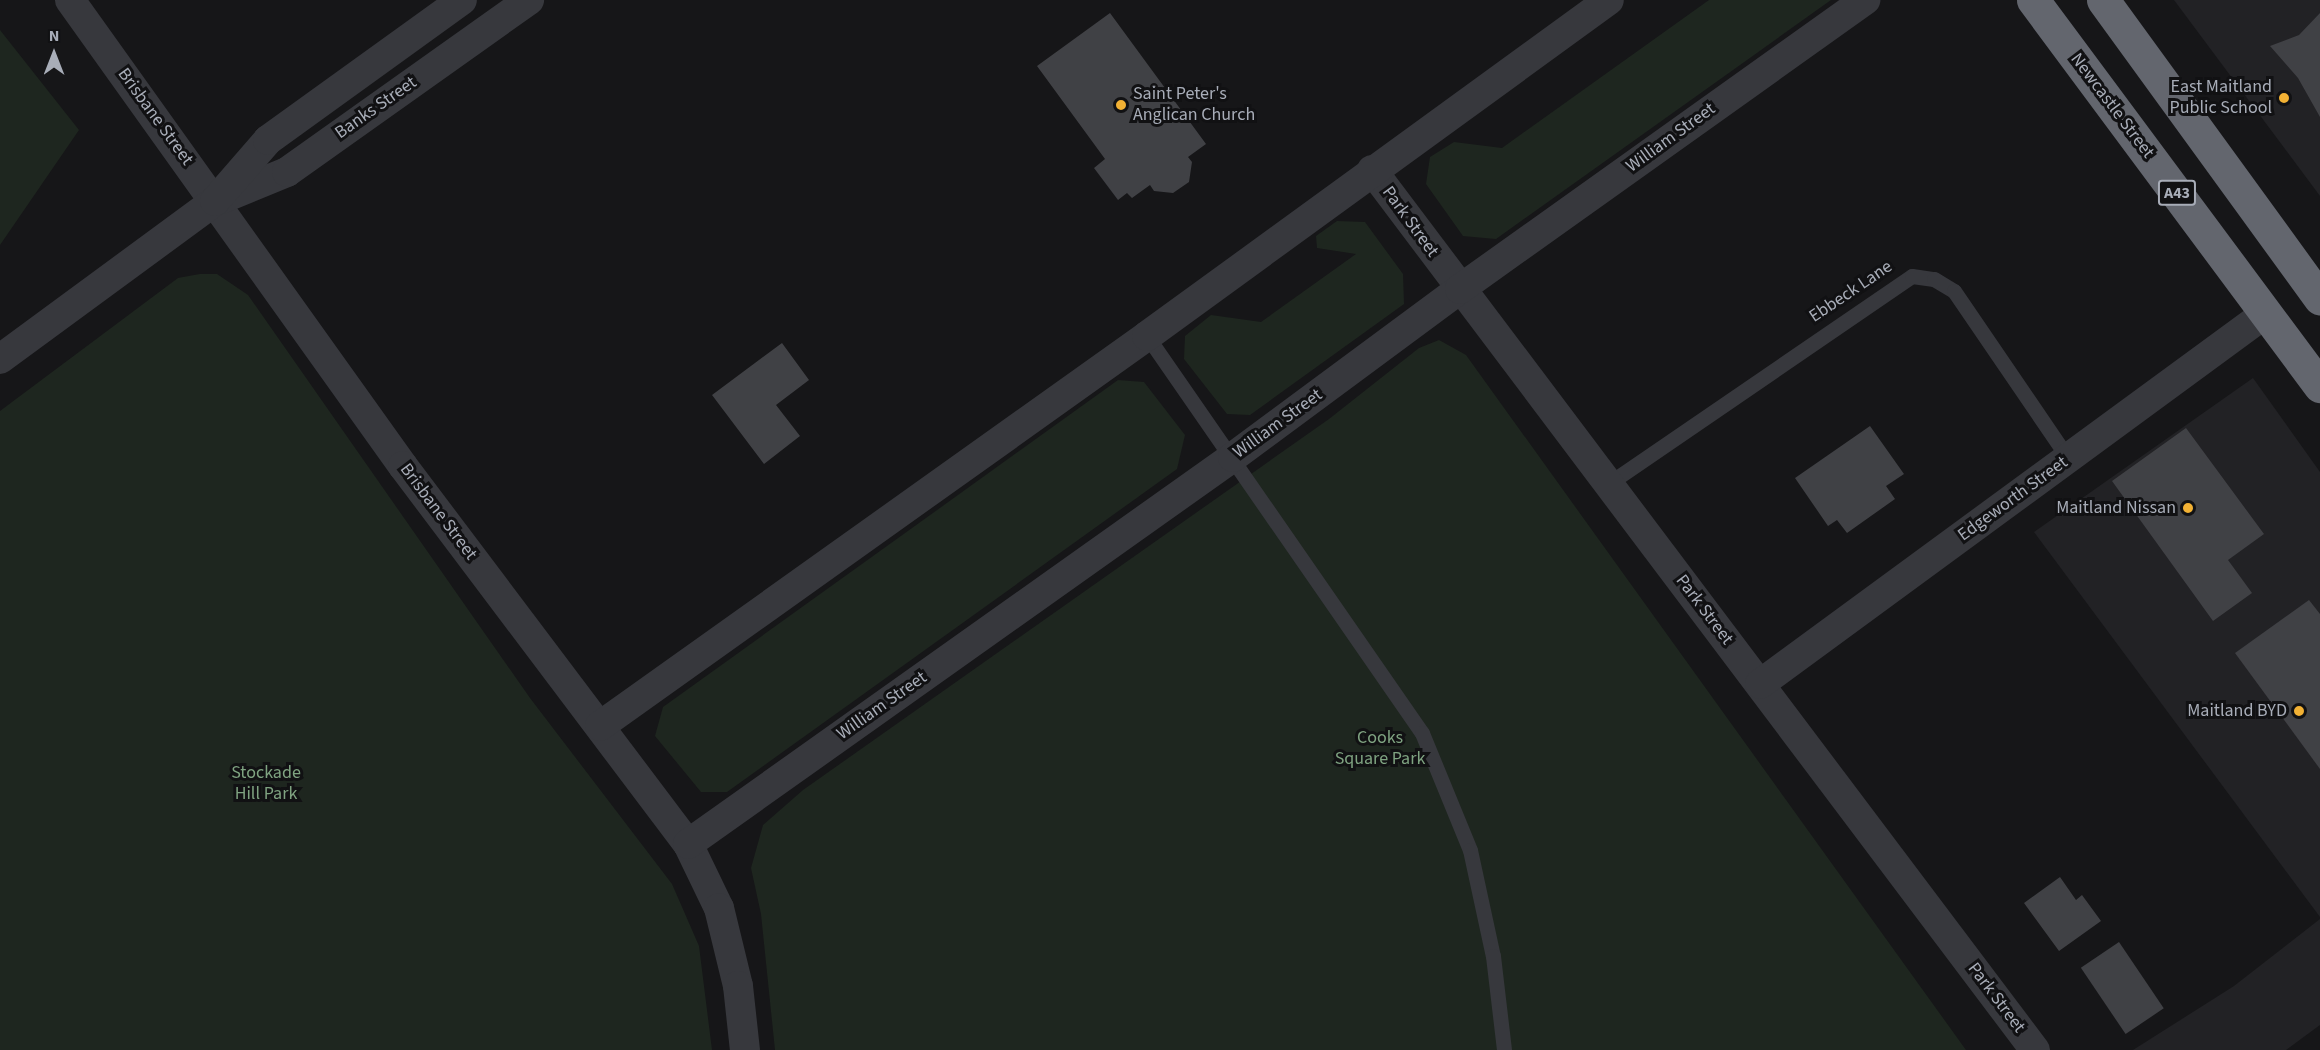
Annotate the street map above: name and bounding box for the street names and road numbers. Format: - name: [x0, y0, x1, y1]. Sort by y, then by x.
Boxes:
- street label: Newcastle Street: [2065, 49, 2159, 163]
- street label: Brisbane Street: [112, 64, 198, 170]
- street label: Banks Street: [331, 72, 421, 144]
- street label: William Street: [1622, 98, 1720, 178]
- road number: A43: [2158, 180, 2196, 206]
- street label: Park Street: [1377, 182, 1443, 262]
- street label: Ebbeck Lane: [1805, 256, 1897, 328]
- street label: William Street: [1229, 384, 1327, 464]
- street label: Edgeworth Street: [1954, 452, 2072, 546]
- street label: Brisbane Street: [395, 460, 481, 564]
- street label: Park Street: [1671, 571, 1737, 649]
- street label: William Street: [833, 667, 931, 745]
- street label: Park Street: [1963, 959, 2029, 1037]

